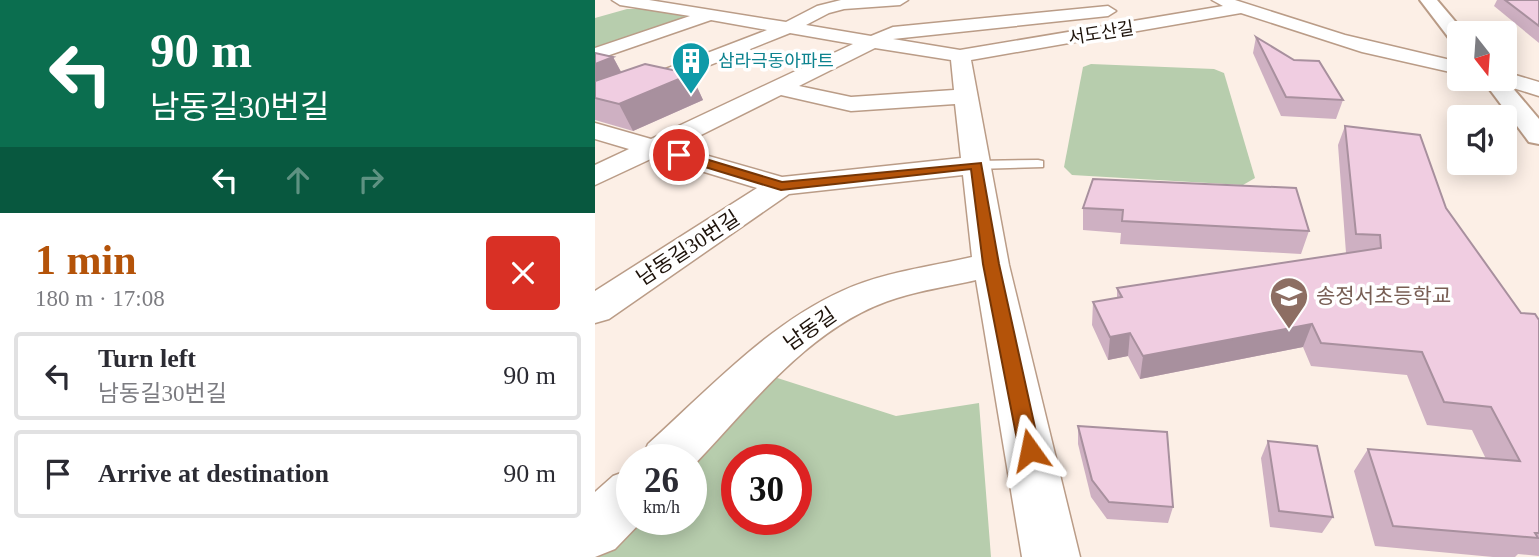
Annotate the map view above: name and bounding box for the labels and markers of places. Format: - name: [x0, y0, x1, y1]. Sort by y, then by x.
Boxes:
- building icon: 삼라극동아파트: [670, 40, 712, 95]
- place label: 삼라극동아파트: [718, 51, 834, 71]
- pin: [649, 125, 709, 185]
- school or university icon: 송정서초등학교: [1268, 275, 1310, 330]
- place label: 송정서초등학교: [1316, 284, 1451, 308]

